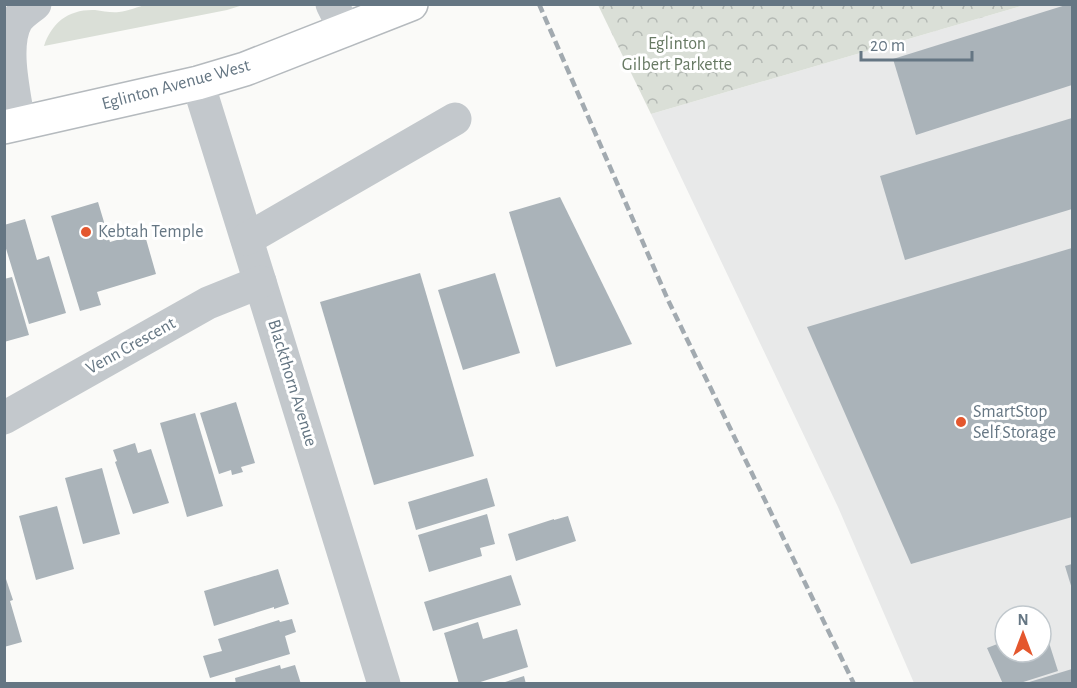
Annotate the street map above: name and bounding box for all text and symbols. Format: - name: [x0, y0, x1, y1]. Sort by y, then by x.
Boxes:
- scale bar: [861, 24, 972, 62]
- park label: Eglinton Gilbert Parkette: [622, 35, 732, 74]
- text: 20 m: [870, 37, 905, 55]
- street label: Eglinton Avenue West: [100, 56, 252, 113]
- place label: Kebtah Temple: [98, 223, 204, 241]
- marker: Kebtah Temple: [79, 225, 93, 239]
- street label: Venn Crescent: [83, 314, 179, 378]
- street label: Blackthorn Avenue: [264, 317, 320, 449]
- place label: SmartStop Self Storage: [973, 403, 1056, 442]
- marker: SmartStop Self Storage: [954, 415, 968, 429]
- north arrow: [993, 604, 1053, 664]
- text: N: [1017, 612, 1029, 628]

